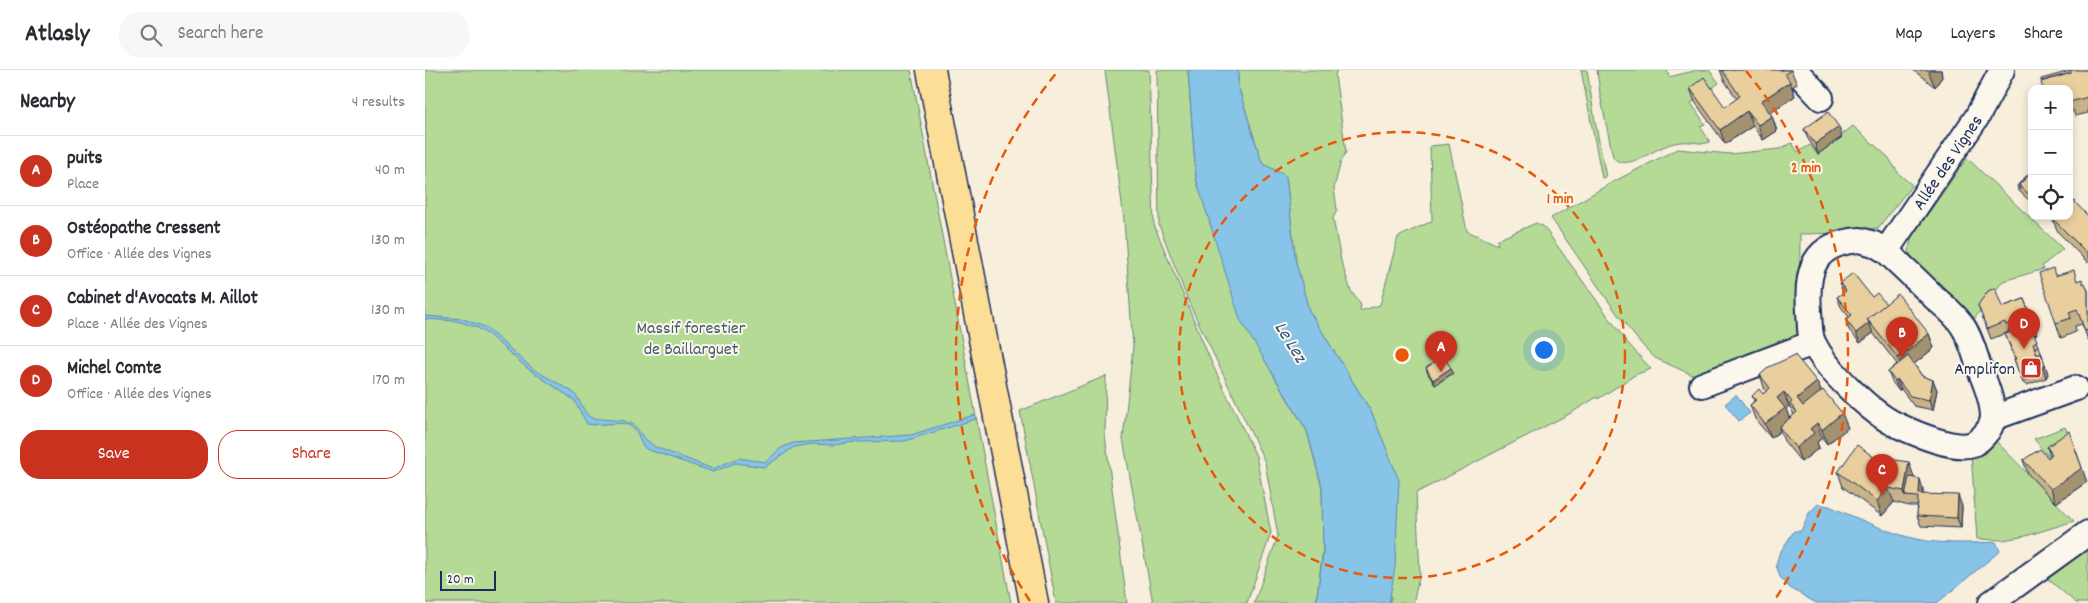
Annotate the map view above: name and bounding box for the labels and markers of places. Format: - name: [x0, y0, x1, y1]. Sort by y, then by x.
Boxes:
- pin: D: [2008, 308, 2040, 349]
- pin: B: [1886, 317, 1918, 358]
- pin: A: [1425, 331, 1457, 372]
- centre of rings: [1393, 346, 1411, 364]
- shop icon: Amplifon: [2019, 356, 2043, 380]
- place label: Amplifon: [1954, 358, 2015, 383]
- pin: C: [1866, 454, 1898, 495]

